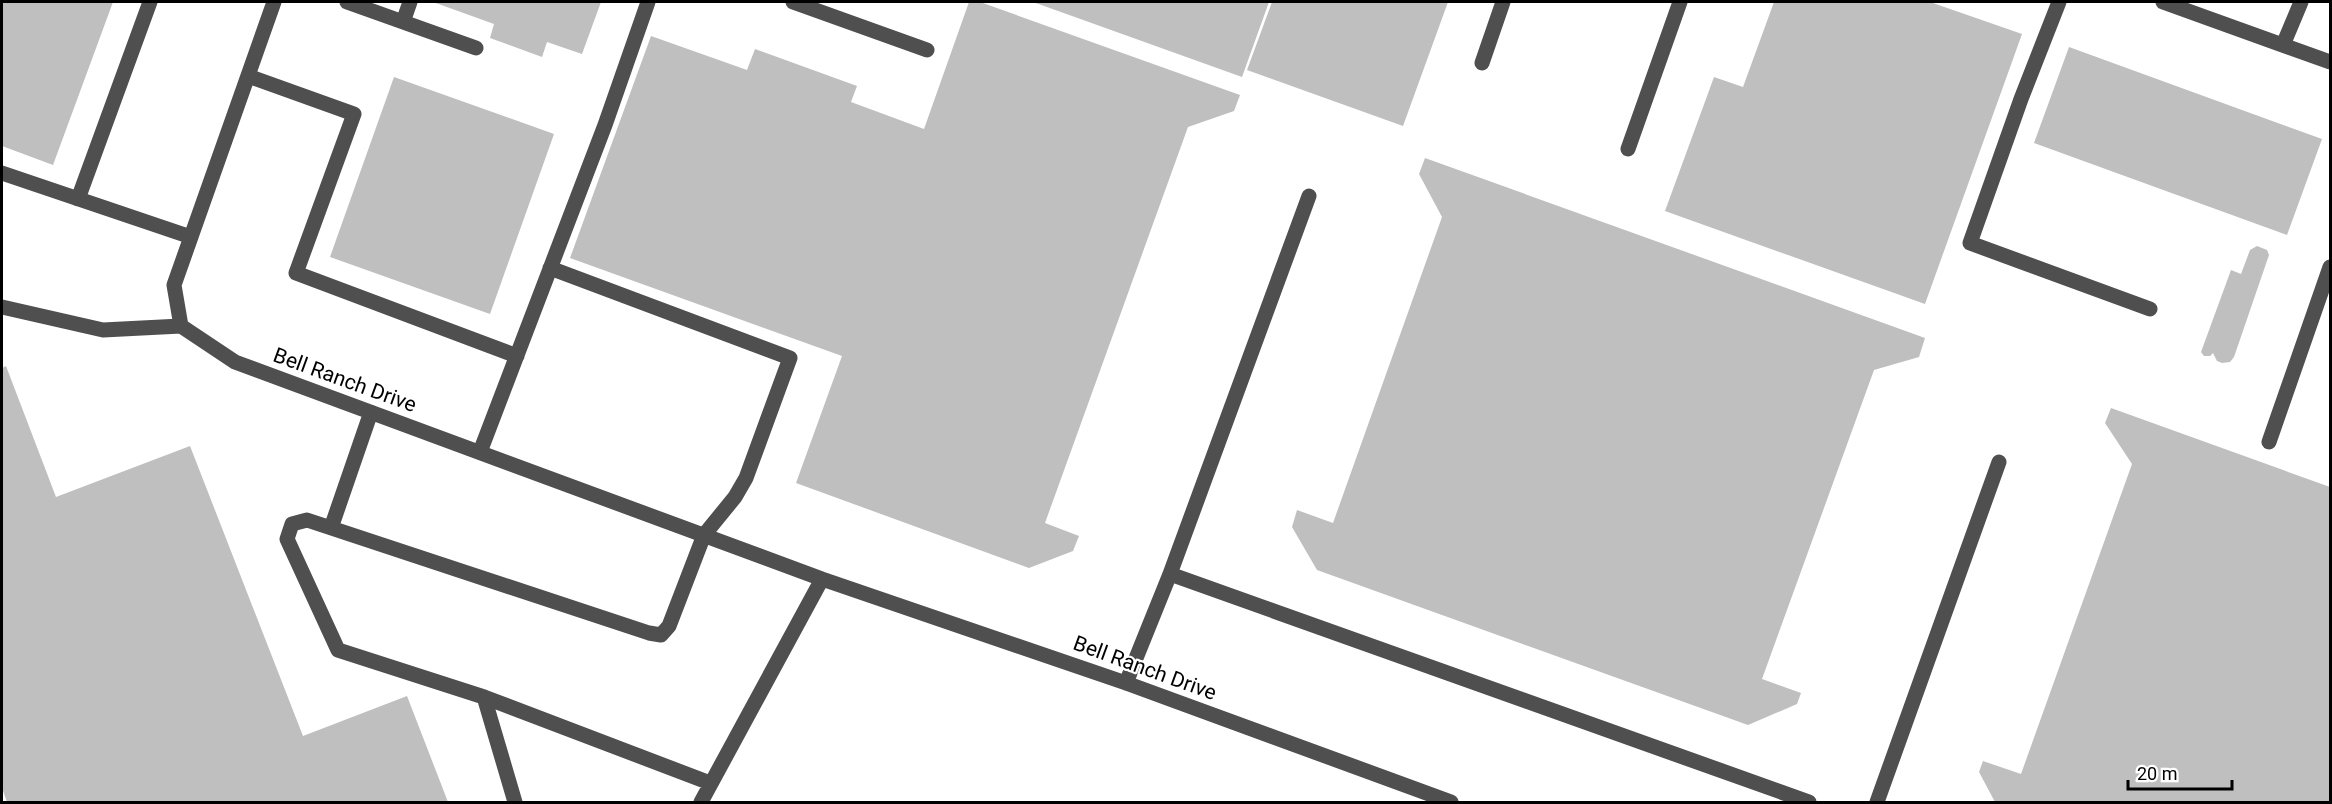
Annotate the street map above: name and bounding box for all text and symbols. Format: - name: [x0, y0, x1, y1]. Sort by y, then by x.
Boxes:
- street label: Bell Ranch Drive: [270, 343, 420, 417]
- street label: Bell Ranch Drive: [1070, 631, 1220, 705]
- scale bar: [2128, 753, 2232, 791]
- text: 20 m: [2137, 763, 2177, 784]

